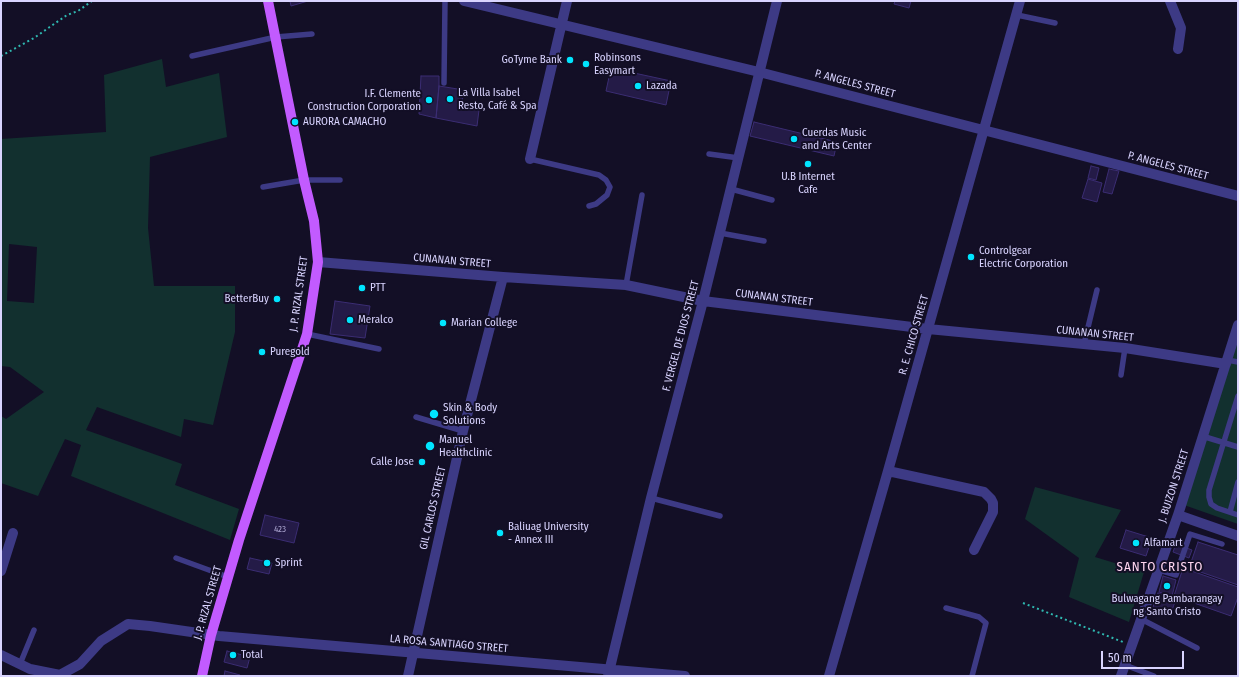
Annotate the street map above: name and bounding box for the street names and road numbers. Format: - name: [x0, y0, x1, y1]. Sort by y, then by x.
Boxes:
- street label: P. ANGELES STREET: [813, 67, 897, 101]
- street label: P. ANGELES STREET: [1126, 149, 1210, 183]
- street label: CUNANAN STREET: [413, 251, 491, 271]
- street label: J. P. RIZAL STREET: [287, 255, 311, 333]
- street label: F. VERGEL DE DIOS STREET: [660, 279, 702, 393]
- street label: CUNANAN STREET: [735, 287, 813, 309]
- street label: R. E. CHICO STREET: [896, 293, 932, 377]
- street label: CUNANAN STREET: [1056, 323, 1134, 345]
- street label: J. BUIZON STREET: [1156, 448, 1192, 524]
- street label: GIL CARLOS STREET: [417, 465, 449, 551]
- street label: J. P. RIZAL STREET: [191, 565, 225, 641]
- street label: LA ROSA SANTIAGO STREET: [389, 632, 509, 656]

